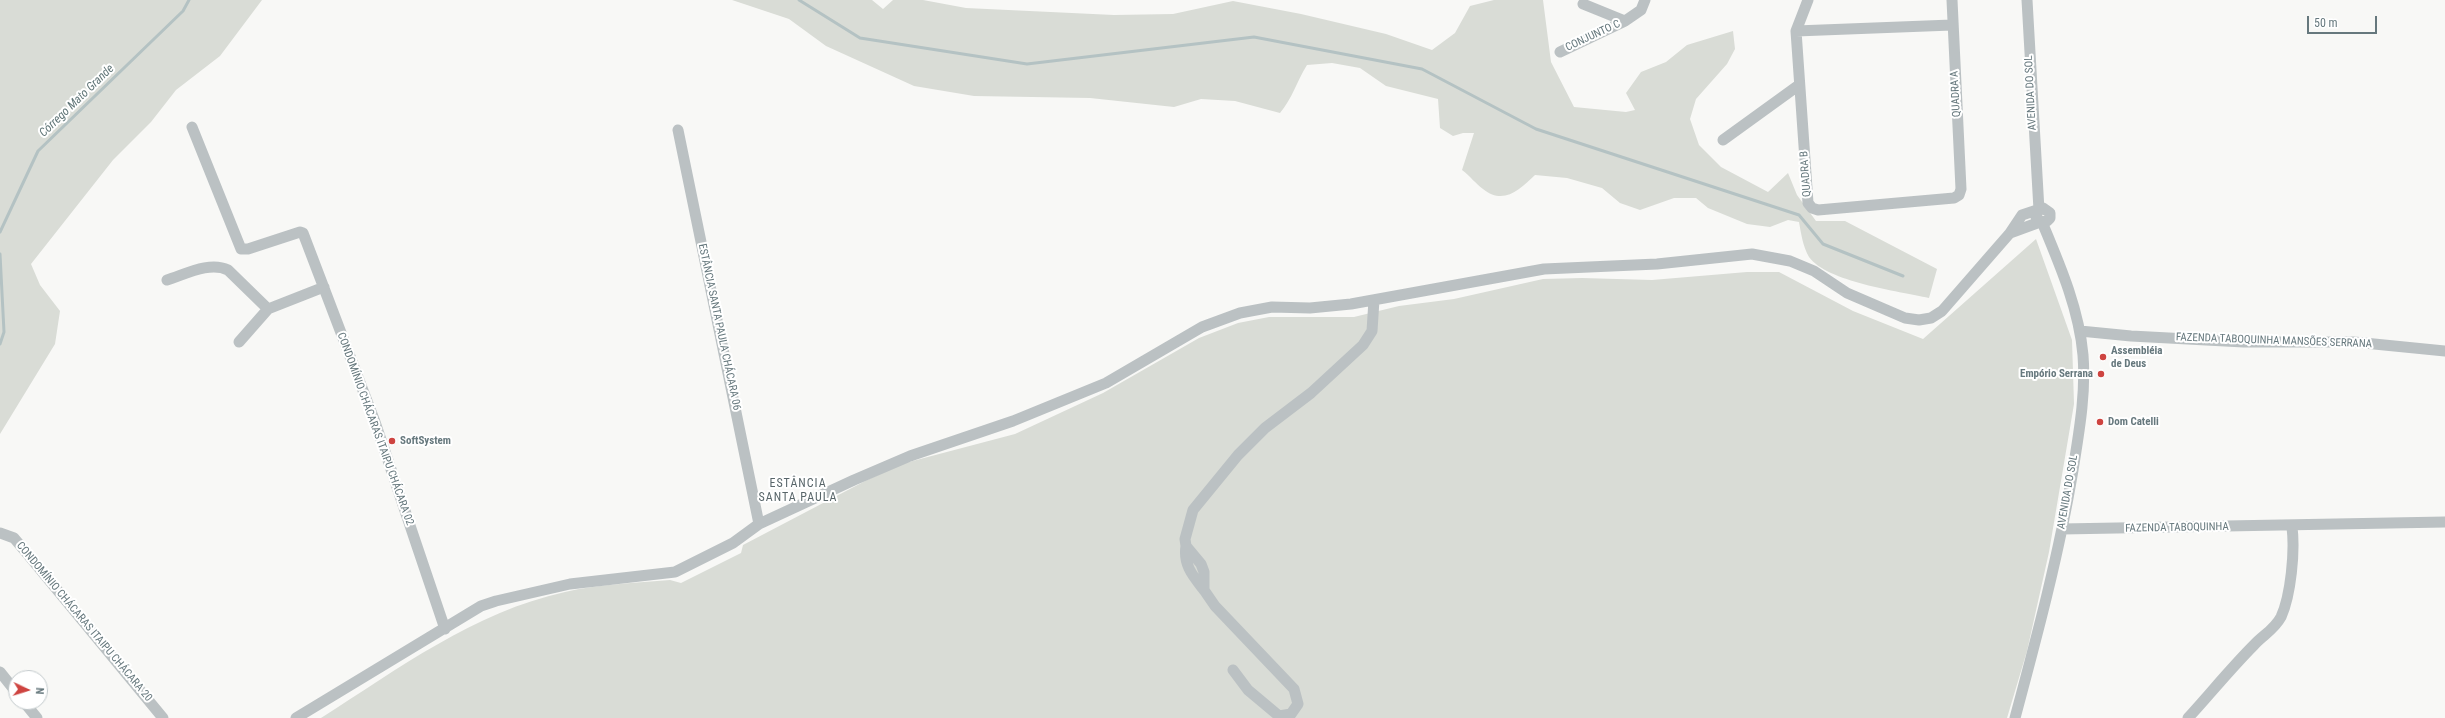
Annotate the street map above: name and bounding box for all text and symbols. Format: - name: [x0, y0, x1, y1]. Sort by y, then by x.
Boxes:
- scale bar: [2309, 8, 2379, 34]
- text: 50 m: [2314, 16, 2338, 30]
- street label: CONJUNTO C: [1564, 18, 1622, 54]
- street label: AVENIDA DO SOL: [2022, 55, 2040, 131]
- water label: Córrego Mato Grande: [37, 62, 117, 140]
- street label: QUADRA A: [1948, 71, 1964, 117]
- street label: QUADRA B: [1798, 151, 1814, 197]
- street label: ESTÂNCIA SANTA PAULA CHÁCARA 06: [695, 242, 743, 412]
- street label: CONDOMÍNIO CHÁCARAS ITAIPU CHÁCARA 02: [334, 331, 416, 527]
- street label: FAZENDA TABOQUINHA MANSÕES SERRANA: [2176, 331, 2372, 351]
- place label: Assembléia de Deus: [2111, 344, 2162, 370]
- marker: Assembléia de Deus: [2098, 352, 2108, 362]
- place label: Empório Serrana: [2020, 367, 2093, 381]
- marker: Empório Serrana: [2096, 369, 2106, 379]
- place label: Dom Catelli: [2108, 415, 2159, 429]
- marker: Dom Catelli: [2095, 417, 2105, 427]
- place label: SoftSystem: [400, 434, 451, 448]
- marker: SoftSystem: [387, 436, 397, 446]
- street label: AVENIDA DO SOL: [2055, 454, 2081, 530]
- district label: ESTÂNCIA SANTA PAULA: [758, 477, 838, 505]
- street label: FAZENDA TABOQUINHA: [2125, 520, 2229, 536]
- street label: CONDOMÍNIO CHÁCARAS ITAIPU CHÁCARA 20: [13, 540, 155, 704]
- north arrow: [8, 670, 48, 710]

